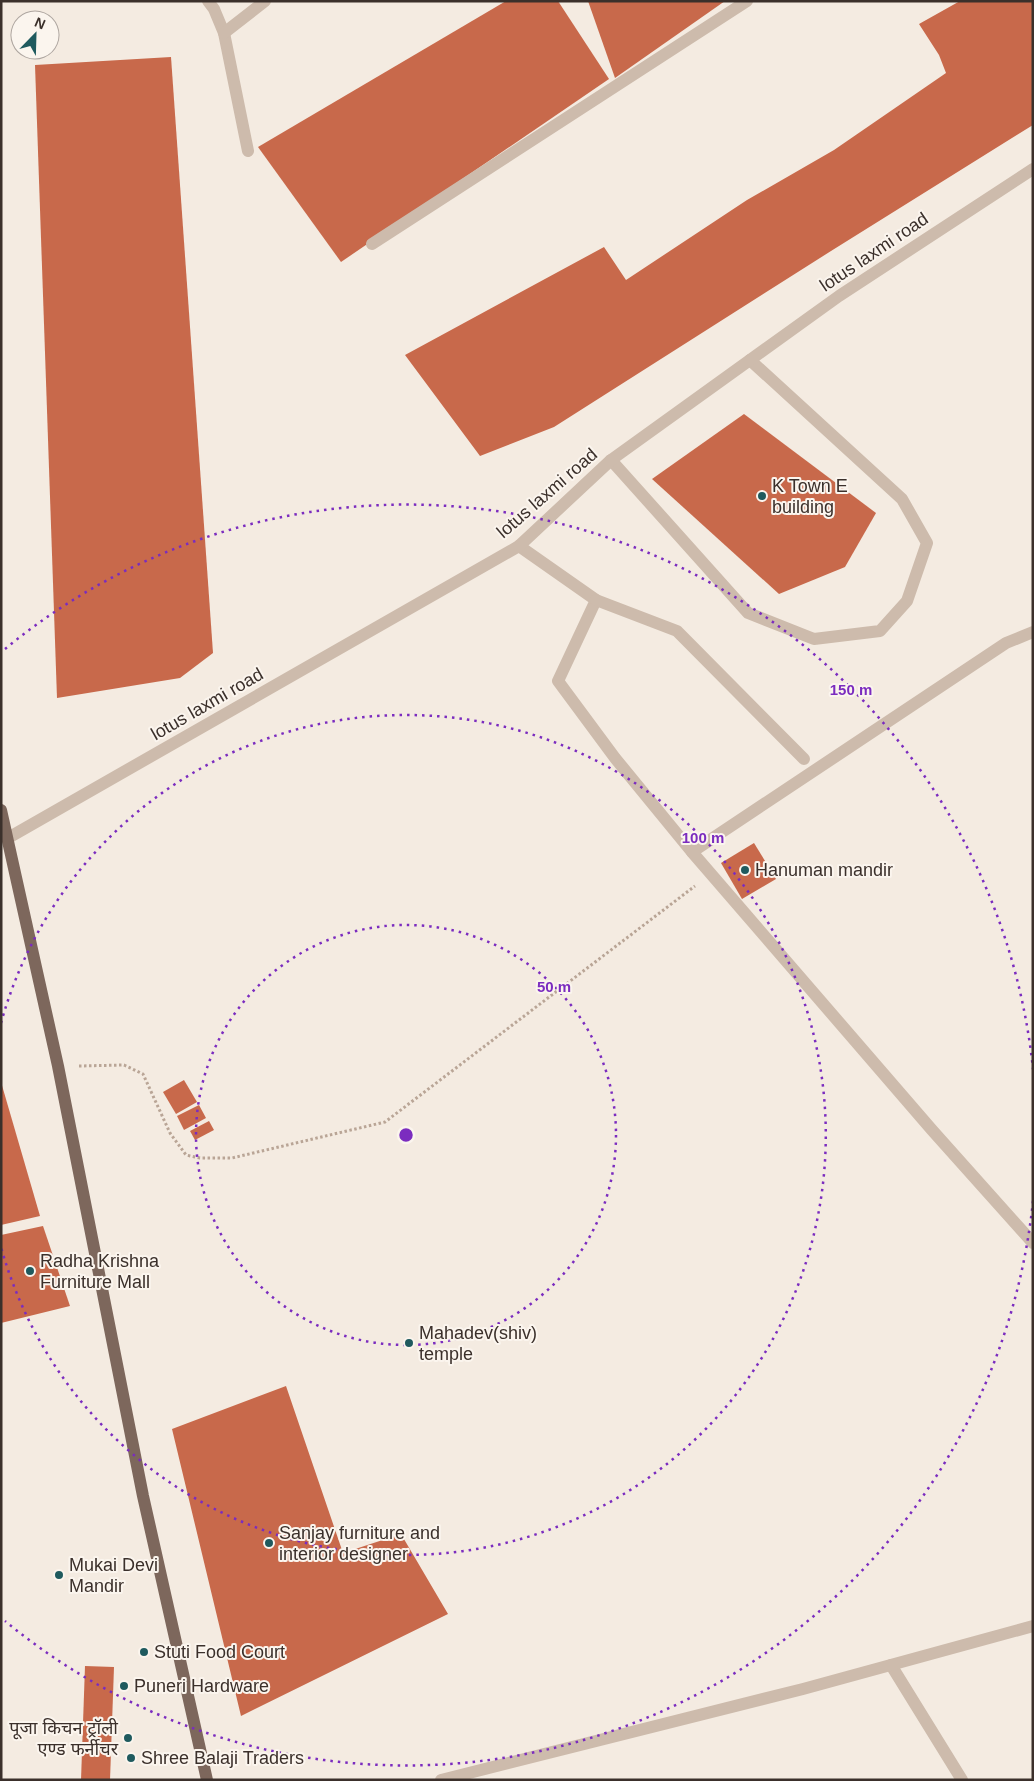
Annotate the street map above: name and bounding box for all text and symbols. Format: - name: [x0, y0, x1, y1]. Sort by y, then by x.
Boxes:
- north arrow: [10, 10, 60, 60]
- text: N: [32, 14, 48, 32]
- street label: lotus laxmi road: [816, 208, 932, 296]
- street label: lotus laxmi road: [493, 444, 601, 542]
- place label: K Town E building: [772, 476, 848, 517]
- marker: K Town E building: [756, 490, 768, 502]
- street label: lotus laxmi road: [147, 664, 267, 744]
- text: 150 m: [830, 681, 872, 698]
- text: 100 m: [682, 829, 724, 846]
- place label: Hanuman mandir: [755, 860, 893, 880]
- marker: Hanuman mandir: [739, 864, 751, 876]
- text: 50 m: [537, 978, 571, 995]
- centre of rings: [397, 1126, 415, 1144]
- place label: Radha Krishna Furniture Mall: [40, 1251, 160, 1292]
- marker: Radha Krishna Furniture Mall: [24, 1265, 36, 1277]
- place label: Mahadev(shiv) temple: [419, 1323, 537, 1364]
- marker: Mahadev(shiv) temple: [403, 1337, 415, 1349]
- place label: Sanjay furniture and interior designer: [279, 1523, 440, 1564]
- marker: Sanjay furniture and interior designer: [263, 1537, 275, 1549]
- place label: Mukai Devi Mandir: [69, 1555, 158, 1596]
- marker: Mukai Devi Mandir: [53, 1569, 65, 1581]
- place label: Stuti Food Court: [154, 1642, 285, 1662]
- marker: Stuti Food Court: [138, 1646, 150, 1658]
- place label: Puneri Hardware: [134, 1676, 269, 1696]
- marker: Puneri Hardware: [118, 1680, 130, 1692]
- place label: पूजा किचन ट्रॉली एण्ड फर्नीचर: [9, 1718, 119, 1759]
- marker: पूजा किचन ट्रॉली एण्ड फर्नीचर: [122, 1732, 134, 1744]
- place label: Shree Balaji Traders: [141, 1748, 304, 1768]
- marker: Shree Balaji Traders: [125, 1752, 137, 1764]

